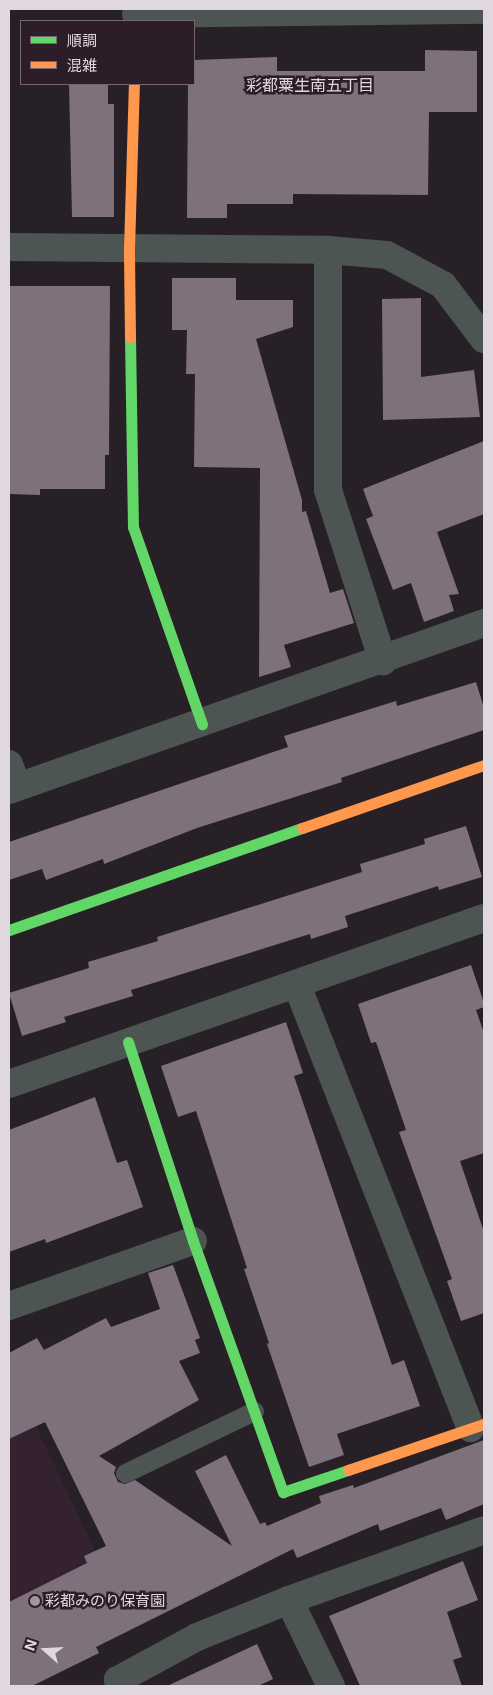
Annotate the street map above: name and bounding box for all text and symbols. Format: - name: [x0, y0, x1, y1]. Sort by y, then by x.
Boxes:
- legend: [20, 20, 195, 85]
- text: 順調: [67, 31, 97, 50]
- text: 混雑: [67, 56, 97, 75]
- district label: 彩都粟生南五丁目: [246, 75, 374, 95]
- place label: 彩都みのり保育園: [45, 1592, 165, 1610]
- marker: 彩都みのり保育園: [29, 1595, 41, 1607]
- north arrow: [20, 1625, 70, 1675]
- text: N: [21, 1637, 40, 1653]

